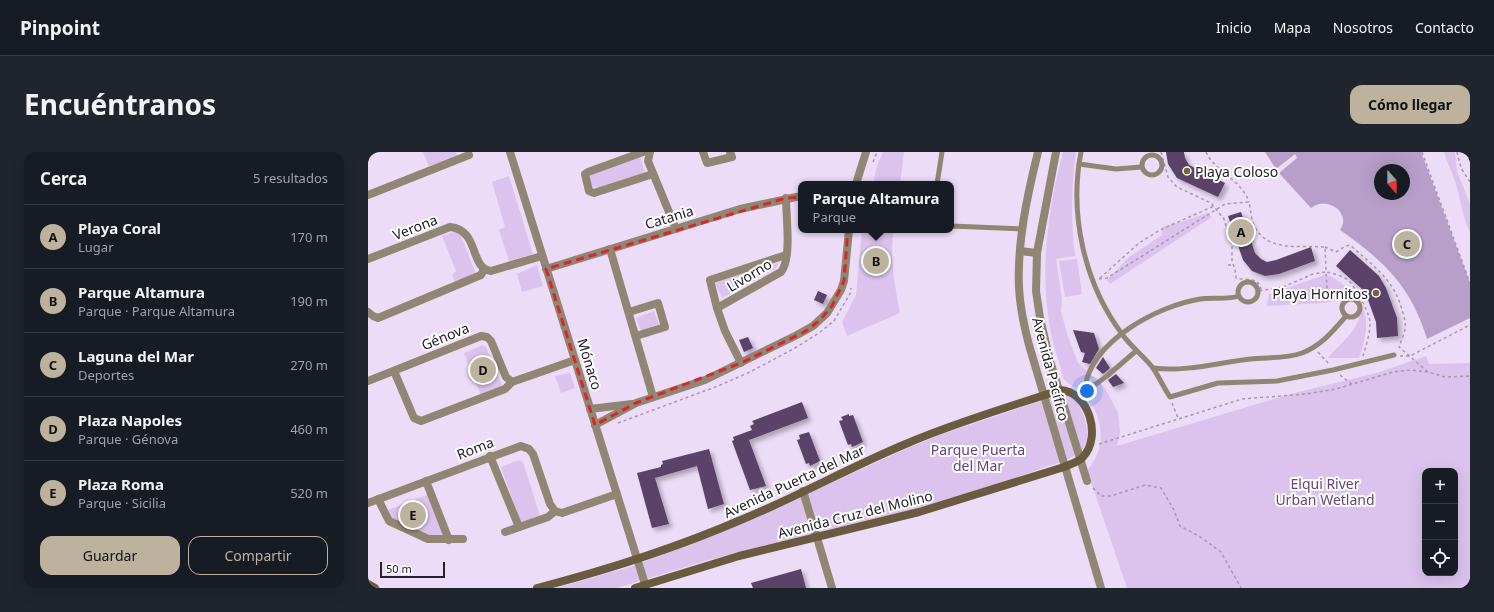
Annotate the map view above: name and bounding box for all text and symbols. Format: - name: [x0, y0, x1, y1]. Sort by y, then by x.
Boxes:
- text: Pinpoint: [20, 15, 100, 41]
- text: Inicio: [1216, 18, 1252, 37]
- text: Mapa: [1274, 18, 1311, 37]
- text: Nosotros: [1333, 18, 1393, 37]
- text: Contacto: [1415, 18, 1474, 37]
- text: Encuéntranos: [24, 85, 216, 123]
- button: Cómo llegar: [1350, 85, 1470, 124]
- place label: Playa Coloso: [1195, 162, 1278, 181]
- north arrow: [1374, 164, 1410, 200]
- marker: Playa Coloso: [1182, 166, 1192, 176]
- text: Cerca: [40, 167, 87, 190]
- text: 5 resultados: [253, 169, 328, 187]
- popup: [798, 181, 954, 233]
- text: Parque Altamura: [813, 188, 939, 208]
- street label: Catania: [642, 201, 696, 233]
- text: Parque: [813, 208, 856, 226]
- street label: Verona: [390, 210, 440, 244]
- pin: A: [1228, 217, 1254, 247]
- text: Playa Coral: [78, 218, 161, 238]
- text: A: [49, 228, 58, 246]
- text: 170 m: [290, 228, 328, 246]
- pin: C: [1394, 229, 1420, 259]
- text: Lugar: [78, 238, 114, 256]
- pin: B: [863, 246, 889, 276]
- street label: Livorno: [723, 254, 775, 296]
- text: Parque Altamura: [78, 282, 205, 302]
- place label: Playa Hornitos: [1272, 284, 1368, 303]
- marker: Playa Hornitos: [1371, 288, 1381, 298]
- text: B: [49, 292, 57, 310]
- text: 190 m: [290, 292, 328, 310]
- text: Parque · Parque Altamura: [78, 302, 235, 320]
- street label: Avenida Pacífico: [1028, 315, 1074, 423]
- street label: Génova: [418, 318, 472, 354]
- street label: Mónaco: [573, 336, 607, 392]
- text: Laguna del Mar: [78, 346, 194, 366]
- pin: D: [470, 355, 496, 385]
- text: C: [49, 356, 57, 374]
- text: 270 m: [290, 356, 328, 374]
- text: Deportes: [78, 366, 134, 384]
- your location: [1077, 381, 1097, 401]
- text: Plaza Napoles: [78, 410, 182, 430]
- text: D: [48, 420, 58, 438]
- text: 460 m: [290, 420, 328, 438]
- text: Parque · Génova: [78, 430, 178, 448]
- street label: Roma: [454, 432, 496, 464]
- street label: Avenida Puerta del Mar: [720, 440, 868, 522]
- park label: Parque Puerta del Mar: [931, 440, 1025, 475]
- map controls: [1422, 468, 1458, 576]
- button: +: [1422, 468, 1458, 504]
- text: Plaza Roma: [78, 474, 164, 494]
- park label: Elqui River Urban Wetland: [1275, 474, 1375, 509]
- text: E: [49, 484, 57, 502]
- text: 520 m: [290, 484, 328, 502]
- street label: Avenida Cruz del Molino: [776, 486, 934, 542]
- text: Parque · Sicilia: [78, 494, 166, 512]
- pin: E: [400, 500, 426, 530]
- button: −: [1422, 504, 1458, 540]
- button: Guardar: [40, 536, 180, 575]
- button: Compartir: [188, 536, 328, 575]
- button: locate: [1422, 540, 1458, 576]
- scale bar: [380, 560, 445, 579]
- text: 50 m: [386, 561, 412, 576]

